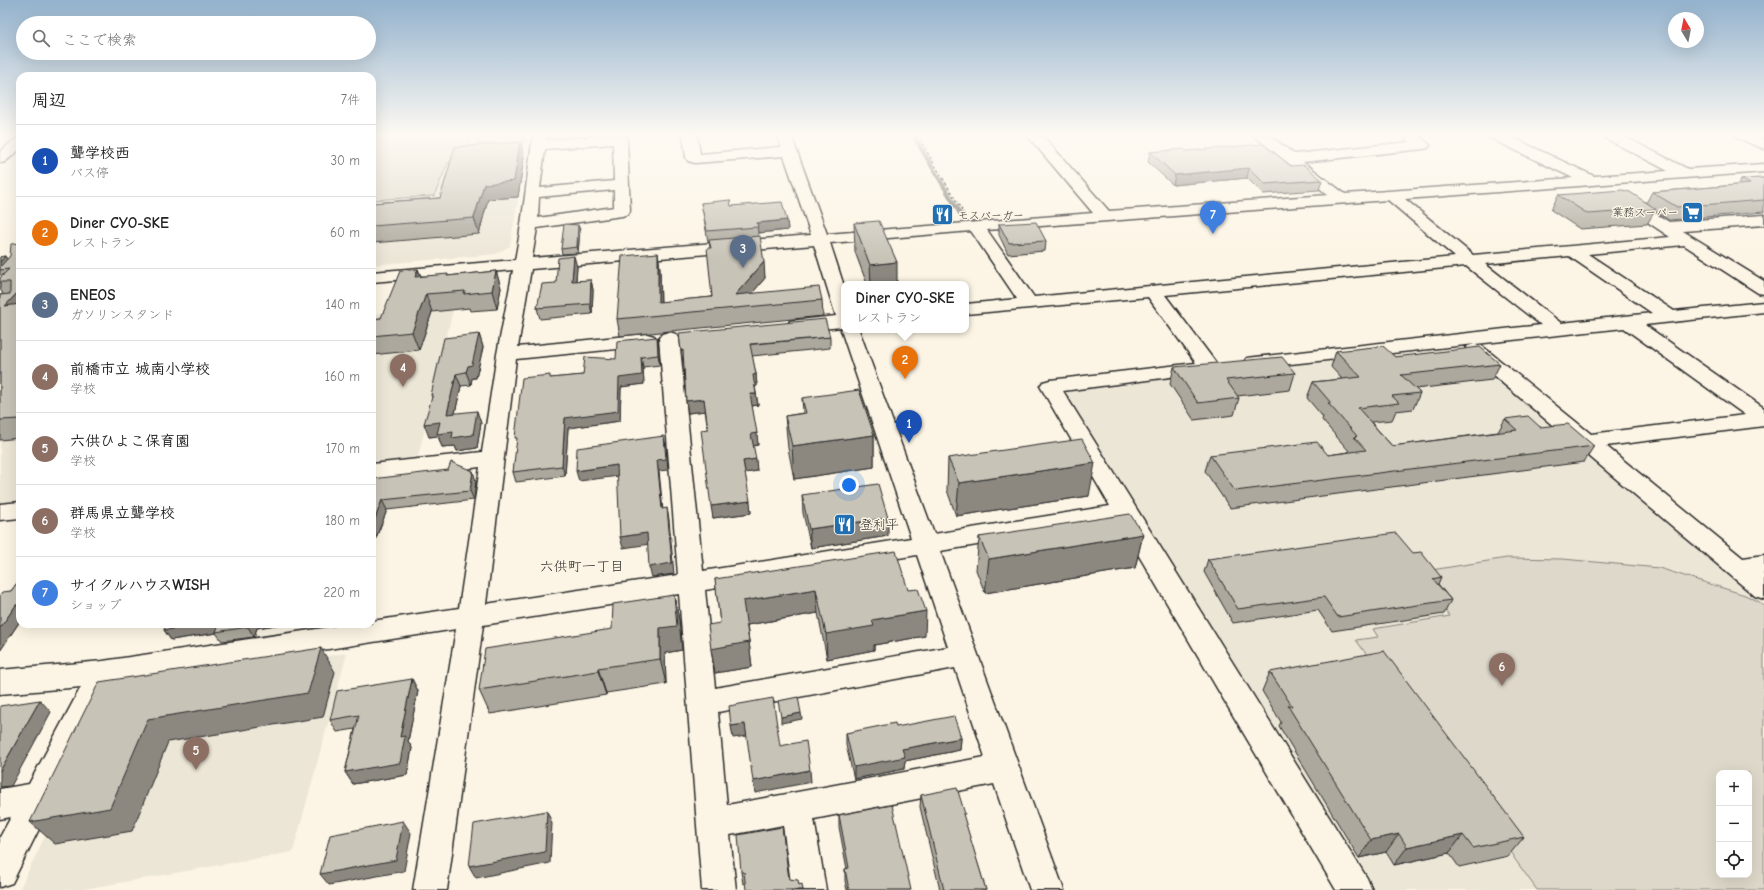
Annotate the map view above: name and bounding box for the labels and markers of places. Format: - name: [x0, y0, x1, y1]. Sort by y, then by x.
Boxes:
- supermarket icon: 業務スーパー: [1680, 199, 1706, 225]
- pin: 7: [1200, 201, 1226, 234]
- restaurant icon: モスバーガー: [930, 202, 956, 228]
- place label: 業務スーパー: [1612, 206, 1678, 219]
- place label: モスバーガー: [958, 209, 1024, 222]
- pin: 3: [730, 235, 756, 268]
- pin: 2: [892, 346, 918, 379]
- pin: 4: [390, 354, 416, 387]
- pin: 1: [896, 410, 922, 443]
- restaurant icon: 登利平: [832, 511, 858, 537]
- place label: 登利平: [860, 517, 899, 532]
- pin: 6: [1489, 653, 1515, 686]
- pin: 5: [183, 737, 209, 770]

